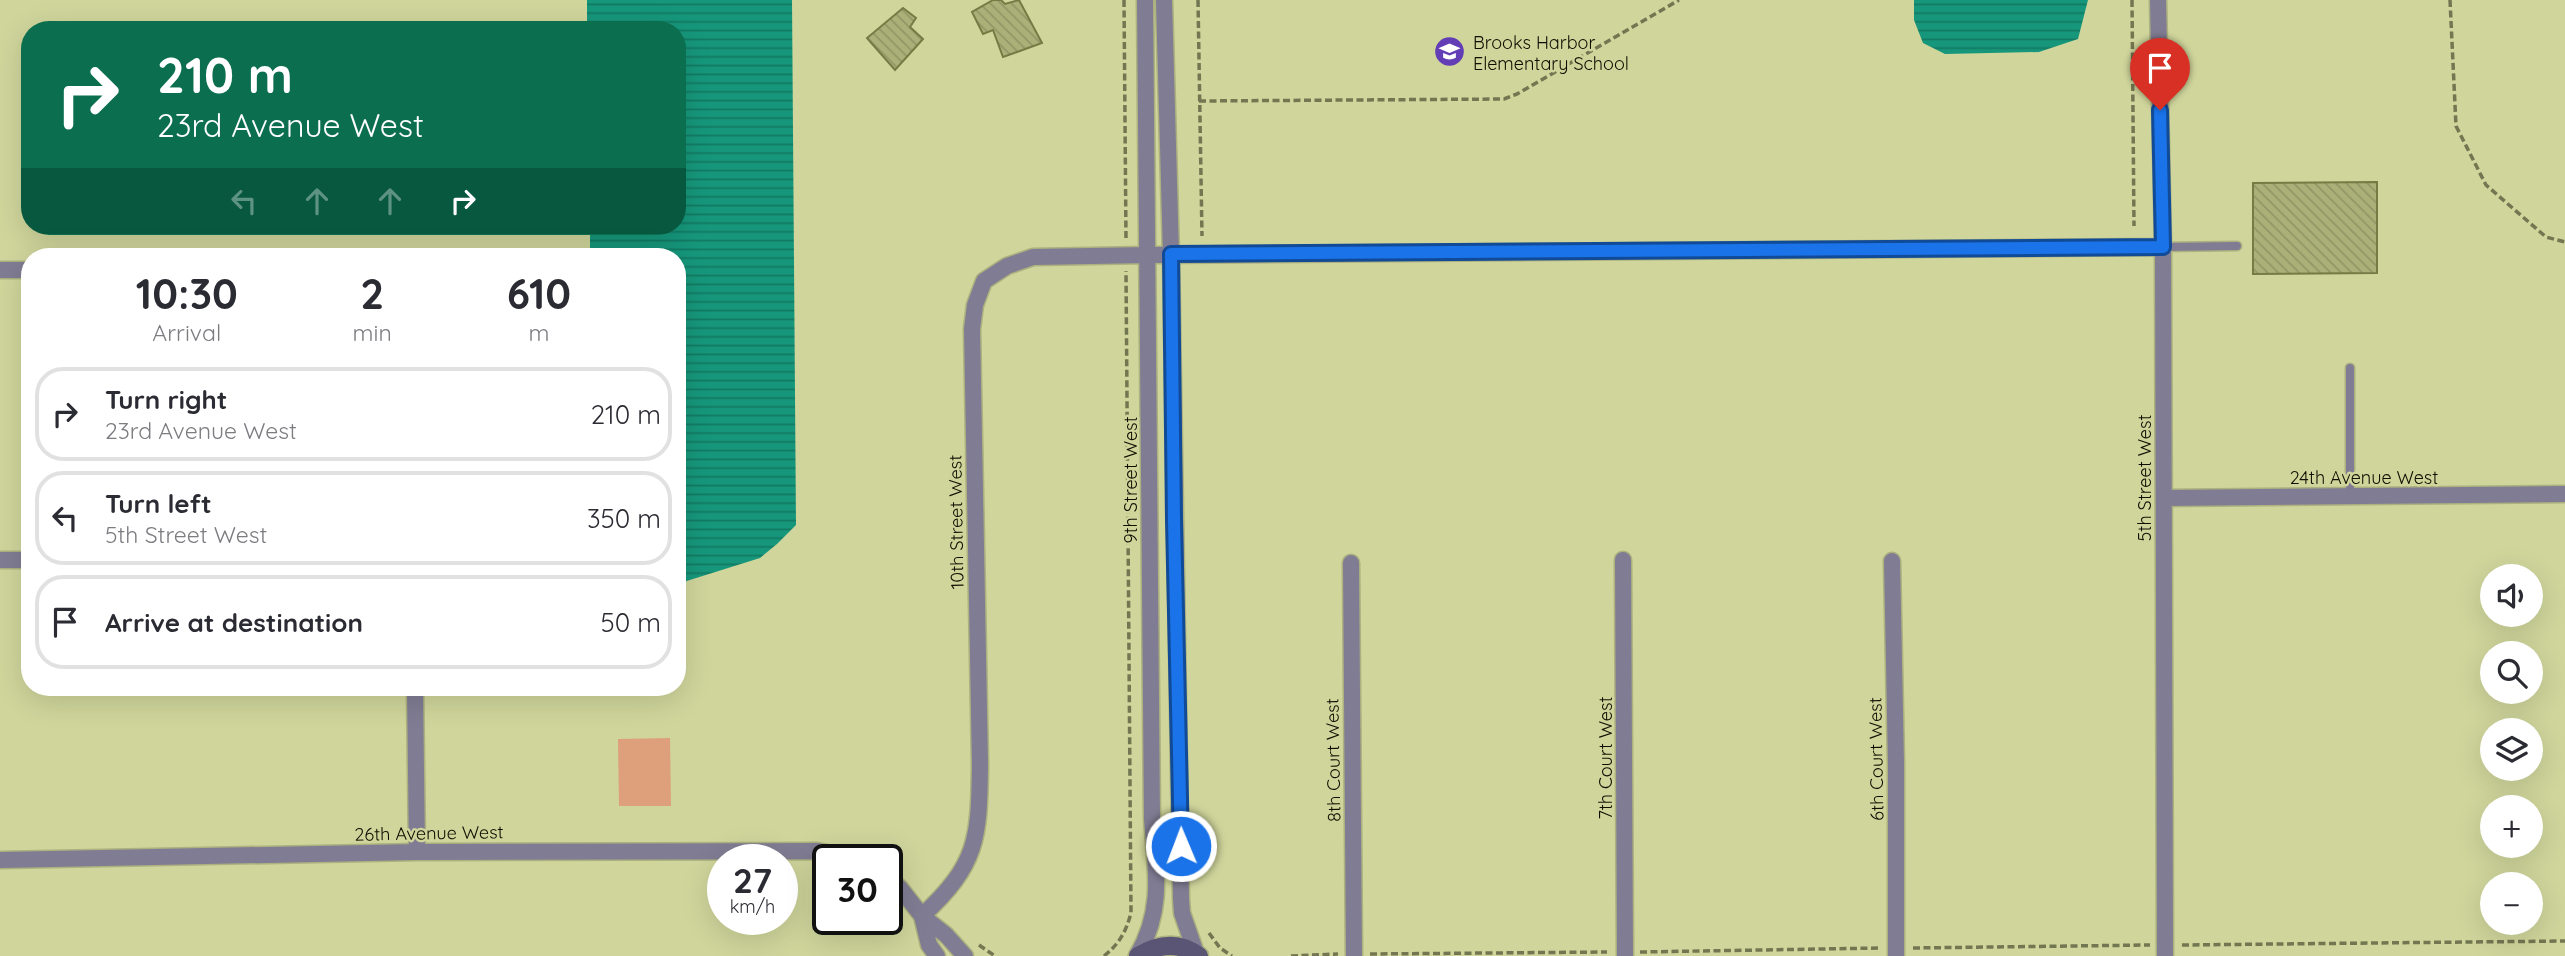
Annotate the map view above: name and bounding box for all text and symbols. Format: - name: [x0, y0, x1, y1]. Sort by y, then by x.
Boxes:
- place label: Brooks Harbor Elementary School: [1473, 31, 1629, 75]
- school or university icon: Brooks Harbor Elementary School: [1433, 35, 1467, 69]
- pin: [2130, 38, 2190, 110]
- text: 210 m: [157, 44, 293, 105]
- icon: right: [42, 49, 133, 140]
- icon: arrive: [2141, 49, 2179, 87]
- text: 23rd Avenue West: [157, 105, 424, 145]
- icon: left: [225, 182, 263, 220]
- icon: ahead: [298, 182, 336, 220]
- icon: ahead: [371, 182, 409, 220]
- icon: right: [444, 182, 482, 220]
- text: 10:30: [136, 267, 238, 320]
- text: 2: [360, 267, 384, 320]
- text: 610: [507, 267, 571, 320]
- text: Arrival: [152, 318, 221, 347]
- text: min: [353, 318, 392, 347]
- text: m: [528, 318, 549, 347]
- text: Turn right: [105, 383, 227, 416]
- icon: right: [46, 395, 84, 433]
- text: 210 m: [591, 398, 661, 431]
- street label: 5th Street West: [2133, 415, 2156, 542]
- text: 23rd Avenue West: [105, 416, 297, 445]
- street label: 9th Street West: [1119, 416, 1142, 544]
- street label: 10th Street West: [943, 455, 969, 589]
- street label: 24th Avenue West: [2290, 466, 2438, 489]
- text: Turn left: [105, 487, 212, 520]
- icon: left: [46, 499, 84, 537]
- text: 350 m: [587, 502, 661, 535]
- text: 5th Street West: [105, 520, 267, 549]
- map controls: [2480, 564, 2543, 935]
- button: sound: [2480, 564, 2543, 627]
- icon: arrive: [46, 603, 84, 641]
- text: Arrive at destination: [105, 606, 363, 639]
- text: 50 m: [601, 606, 661, 639]
- button: search: [2480, 641, 2543, 704]
- street label: 7th Court West: [1594, 696, 1617, 820]
- street label: 6th Court West: [1863, 697, 1889, 821]
- street label: 8th Court West: [1320, 698, 1346, 822]
- button: layers: [2480, 718, 2543, 781]
- button: +: [2480, 795, 2543, 858]
- position arrow: [1144, 809, 1218, 883]
- street label: 26th Avenue West: [354, 820, 504, 846]
- speed limit sign: 30: [812, 844, 903, 935]
- text: 27: [733, 858, 772, 902]
- button: −: [2480, 872, 2543, 935]
- text: km/h: [730, 895, 775, 918]

